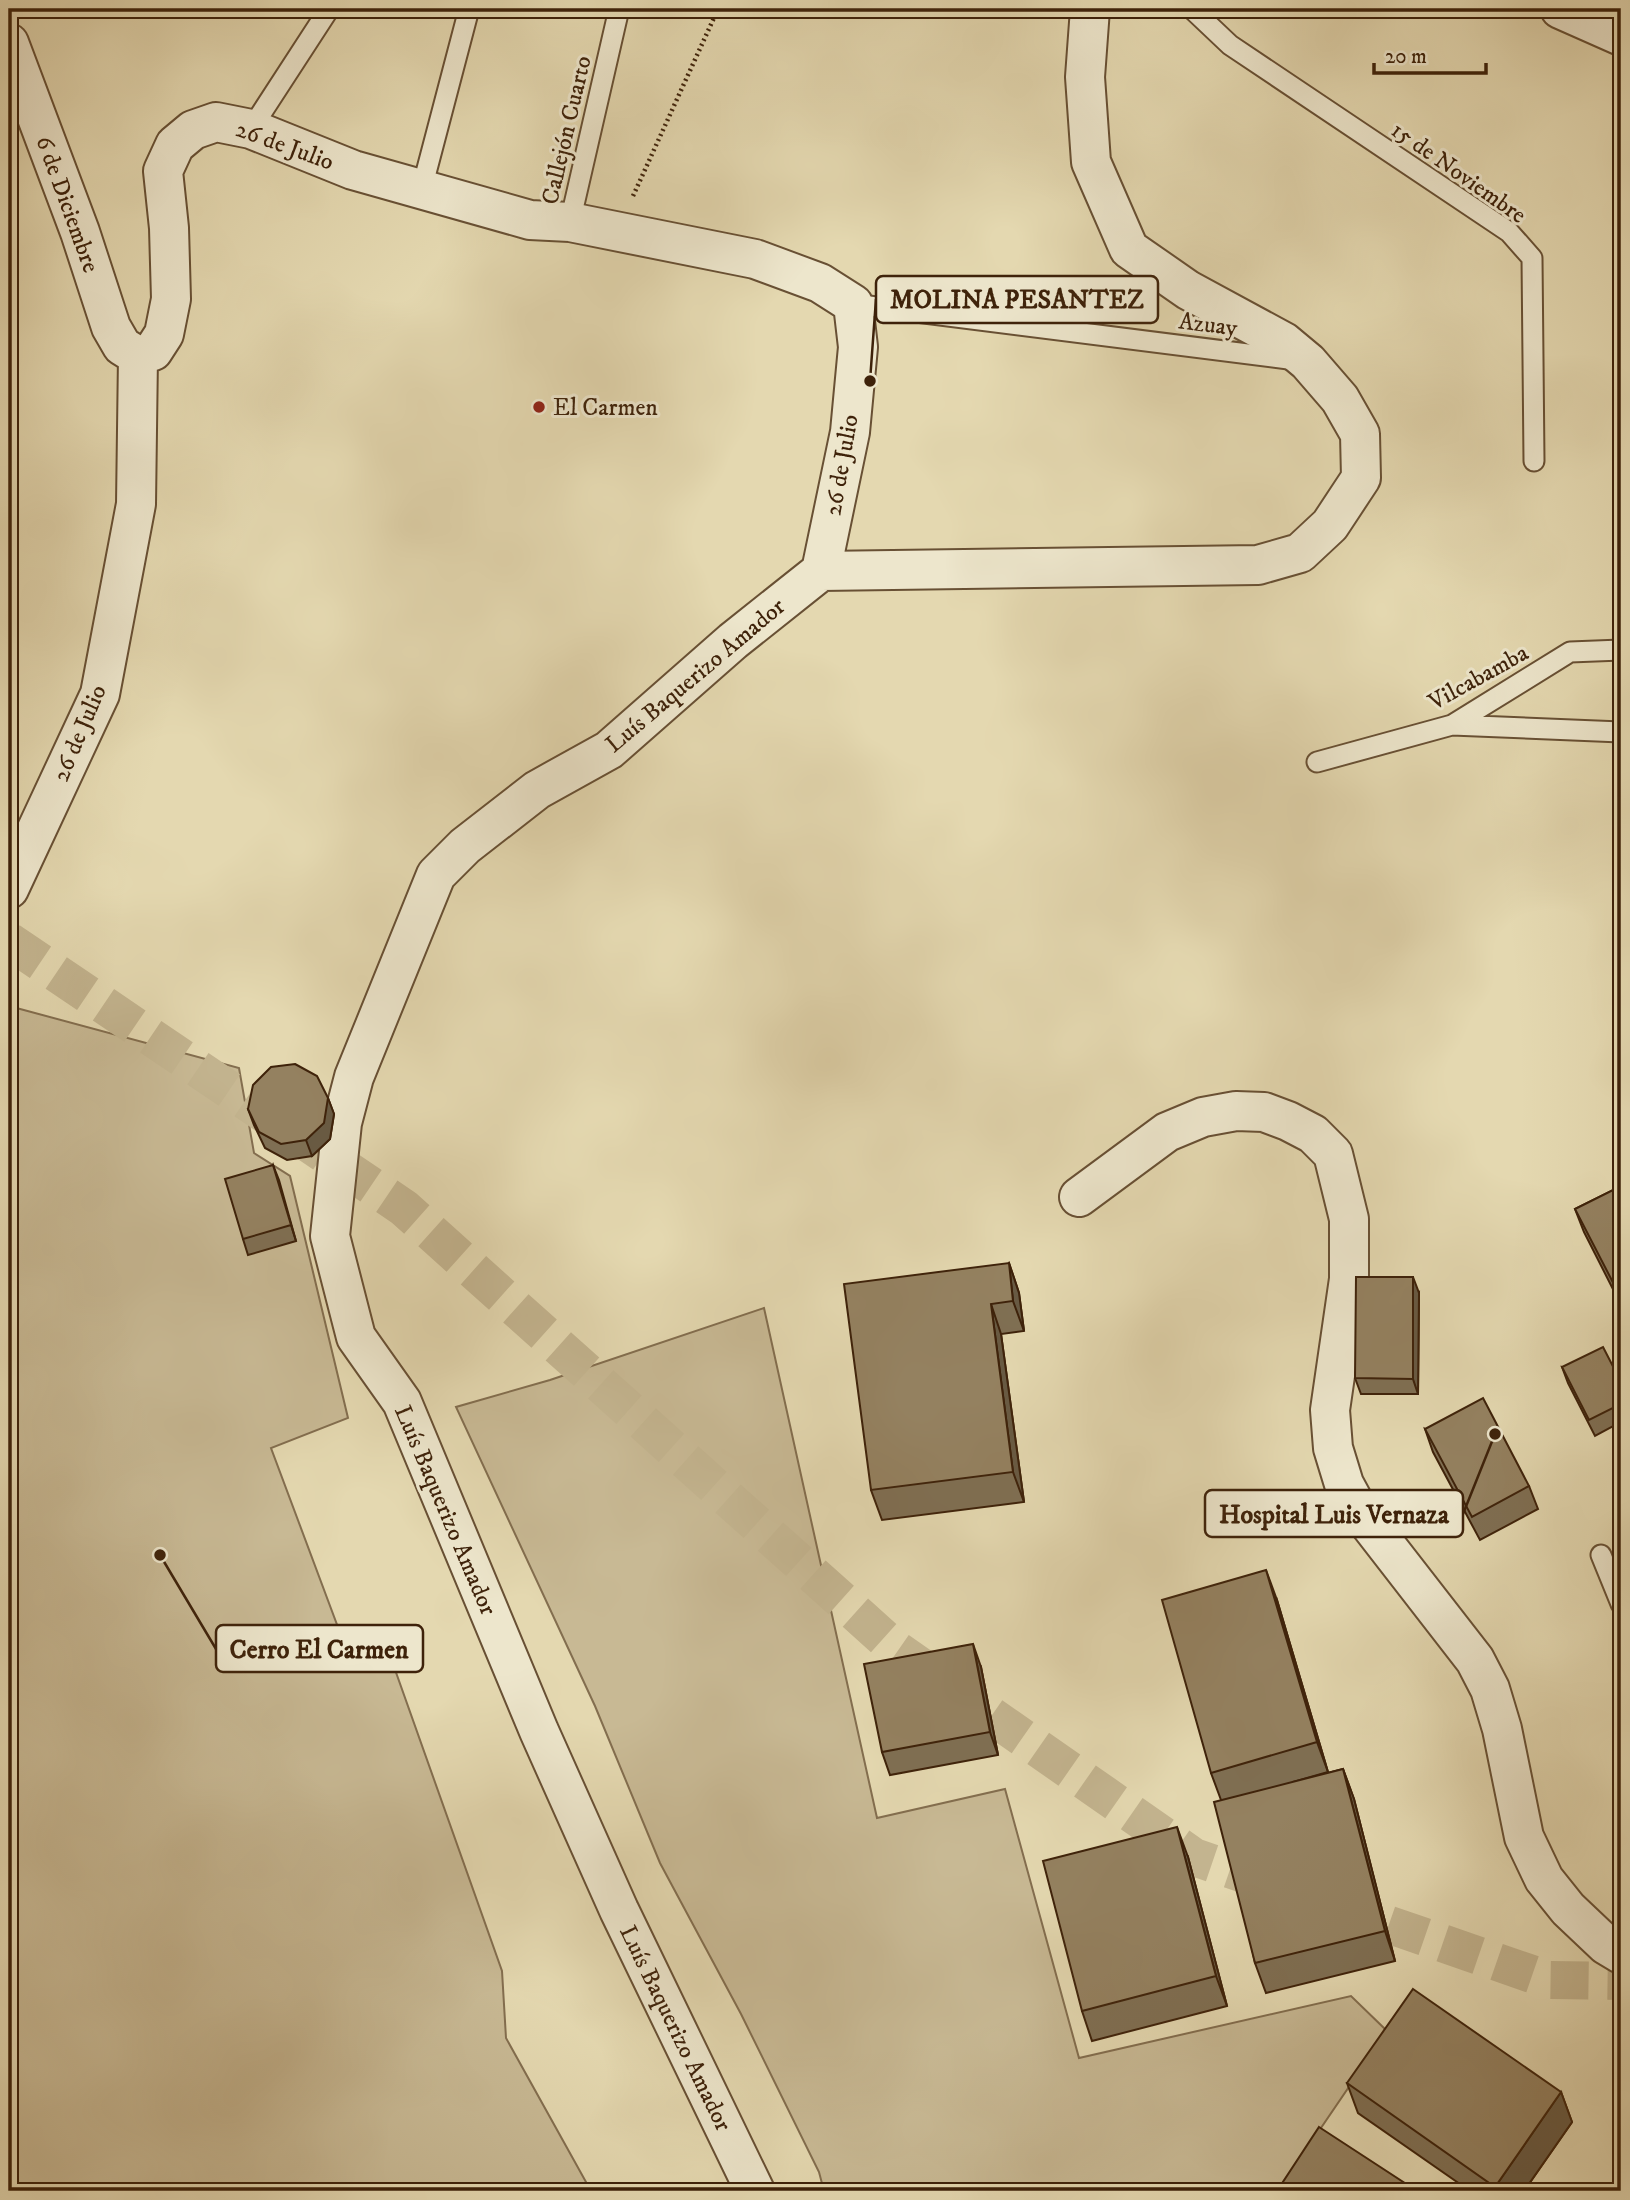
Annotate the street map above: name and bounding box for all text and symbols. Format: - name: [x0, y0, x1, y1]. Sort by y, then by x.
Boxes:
- scale bar: [1374, 32, 1486, 76]
- text: 20 m: [1385, 44, 1427, 70]
- street label: Callejón Cuarto: [535, 53, 599, 207]
- street label: 26 de Julio: [231, 114, 338, 178]
- street label: 15 de Noviembre: [1385, 115, 1532, 231]
- street label: 6 de Diciembre: [28, 132, 106, 277]
- callout: MOLINA PESANTEZ: [876, 276, 1158, 323]
- text: MOLINA PESANTEZ: [890, 284, 1144, 317]
- street label: Azuay: [1177, 307, 1239, 344]
- place label: El Carmen: [553, 393, 658, 423]
- marker: El Carmen: [531, 399, 547, 415]
- street label: 26 de Julio: [818, 412, 866, 518]
- street label: Luís Baquerizo Amador: [600, 592, 792, 760]
- street label: Vilcabamba: [1422, 638, 1534, 718]
- street label: 26 de Julio: [46, 680, 114, 786]
- street label: Luís Baquerizo Amador: [387, 1401, 503, 1620]
- callout: Hospital Luis Vernaza: [1205, 1490, 1463, 1537]
- text: Hospital Luis Vernaza: [1219, 1499, 1450, 1532]
- callout: Cerro El Carmen: [216, 1625, 423, 1672]
- text: Cerro El Carmen: [229, 1634, 409, 1667]
- street label: Luís Baquerizo Amador: [612, 1921, 738, 2136]

